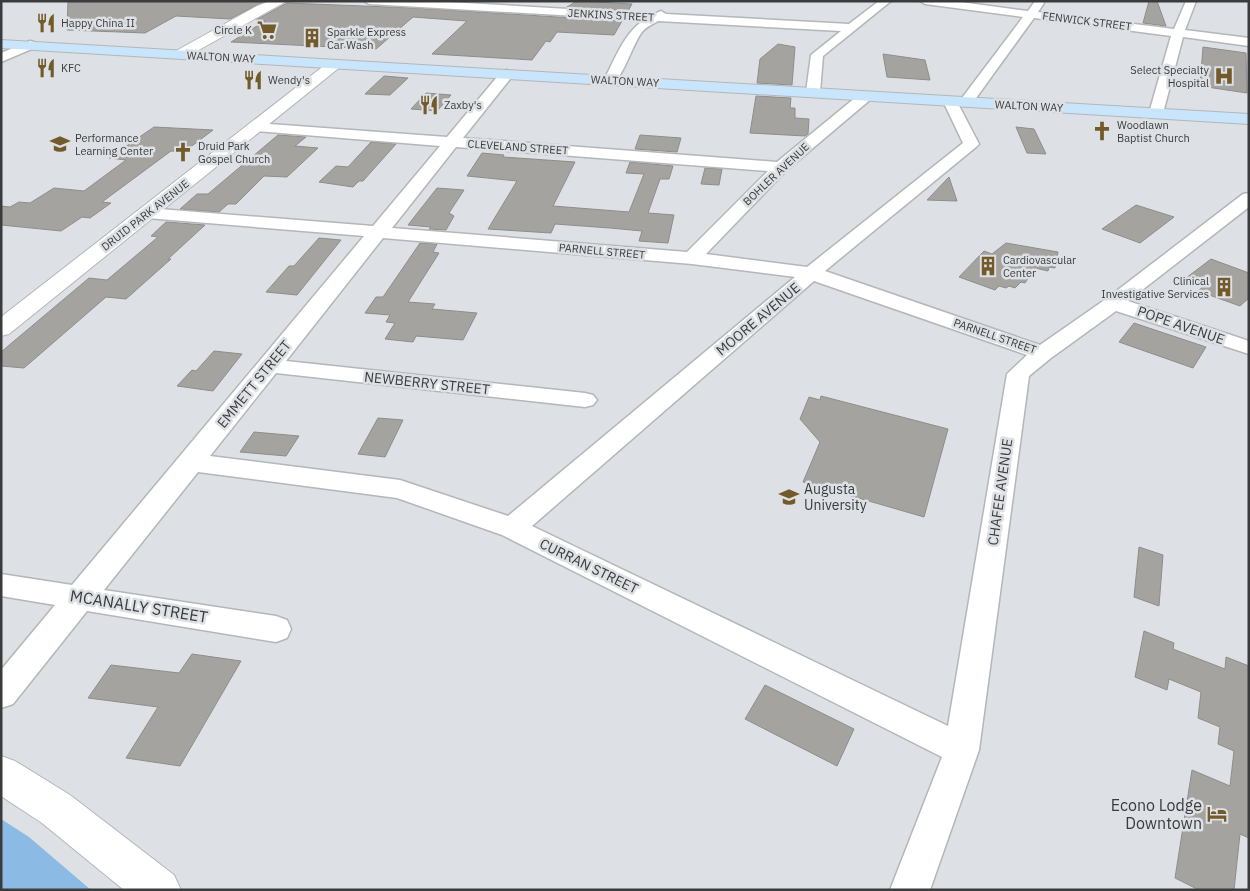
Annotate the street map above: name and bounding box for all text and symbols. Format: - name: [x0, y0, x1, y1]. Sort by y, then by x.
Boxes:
- street label: JENKINS STREET: [567, 6, 655, 24]
- street label: FENWICK STREET: [1042, 9, 1133, 33]
- restaurant icon: Happy China II: [35, 12, 57, 34]
- place label: Happy China II: [61, 16, 135, 30]
- supermarket icon: Circle K: [256, 19, 278, 41]
- place label: Circle K: [214, 23, 252, 37]
- place label: Sparkle Express Car Wash: [327, 25, 406, 52]
- building icon: Sparkle Express Car Wash: [301, 27, 323, 49]
- street label: WALTON WAY: [186, 48, 256, 66]
- restaurant icon: KFC: [35, 57, 57, 79]
- place label: KFC: [61, 61, 81, 75]
- place label: Select Specialty Hospital: [1130, 63, 1209, 90]
- hospital icon: Select Specialty Hospital: [1213, 65, 1235, 87]
- restaurant icon: Wendy's: [242, 69, 264, 91]
- street label: WALTON WAY: [590, 72, 660, 90]
- place label: Wendy's: [268, 73, 310, 87]
- restaurant icon: Zaxby's: [418, 94, 440, 116]
- street label: WALTON WAY: [994, 97, 1064, 115]
- place label: Zaxby's: [444, 98, 482, 112]
- place label: Woodlawn Baptist Church: [1117, 118, 1190, 145]
- church icon: Woodlawn Baptist Church: [1091, 120, 1113, 142]
- place label: Performance Learning Center: [75, 131, 153, 158]
- school or university icon: Performance Learning Center: [49, 133, 71, 155]
- street label: CLEVELAND STREET: [467, 136, 570, 158]
- place label: Druid Park Gospel Church: [198, 139, 270, 166]
- street label: BOHLER AVENUE: [740, 140, 812, 208]
- church icon: Druid Park Gospel Church: [172, 141, 194, 163]
- street label: DRUID PARK AVENUE: [98, 176, 192, 254]
- street label: PARNELL STREET: [558, 240, 647, 262]
- place label: Cardiovascular Center: [1003, 253, 1076, 280]
- building icon: Cardiovascular Center: [977, 255, 999, 277]
- place label: Clinical Investigative Services: [1101, 274, 1209, 301]
- building icon: Clinical Investigative Services: [1213, 276, 1235, 298]
- street label: MOORE AVENUE: [712, 279, 804, 359]
- street label: POPE AVENUE: [1135, 302, 1227, 348]
- street label: PARNELL STREET: [952, 315, 1039, 357]
- street label: EMMETT STREET: [213, 336, 295, 432]
- street label: NEWBERRY STREET: [363, 367, 491, 399]
- street label: CHAFEE AVENUE: [984, 437, 1016, 547]
- place label: Augusta University: [804, 480, 867, 514]
- school or university icon: Augusta University: [778, 486, 800, 508]
- street label: CURRAN STREET: [537, 534, 641, 598]
- street label: MCANALLY STREET: [69, 585, 209, 627]
- place label: Econo Lodge Downtown: [1111, 795, 1202, 833]
- hotel icon: Econo Lodge Downtown: [1206, 803, 1228, 825]

